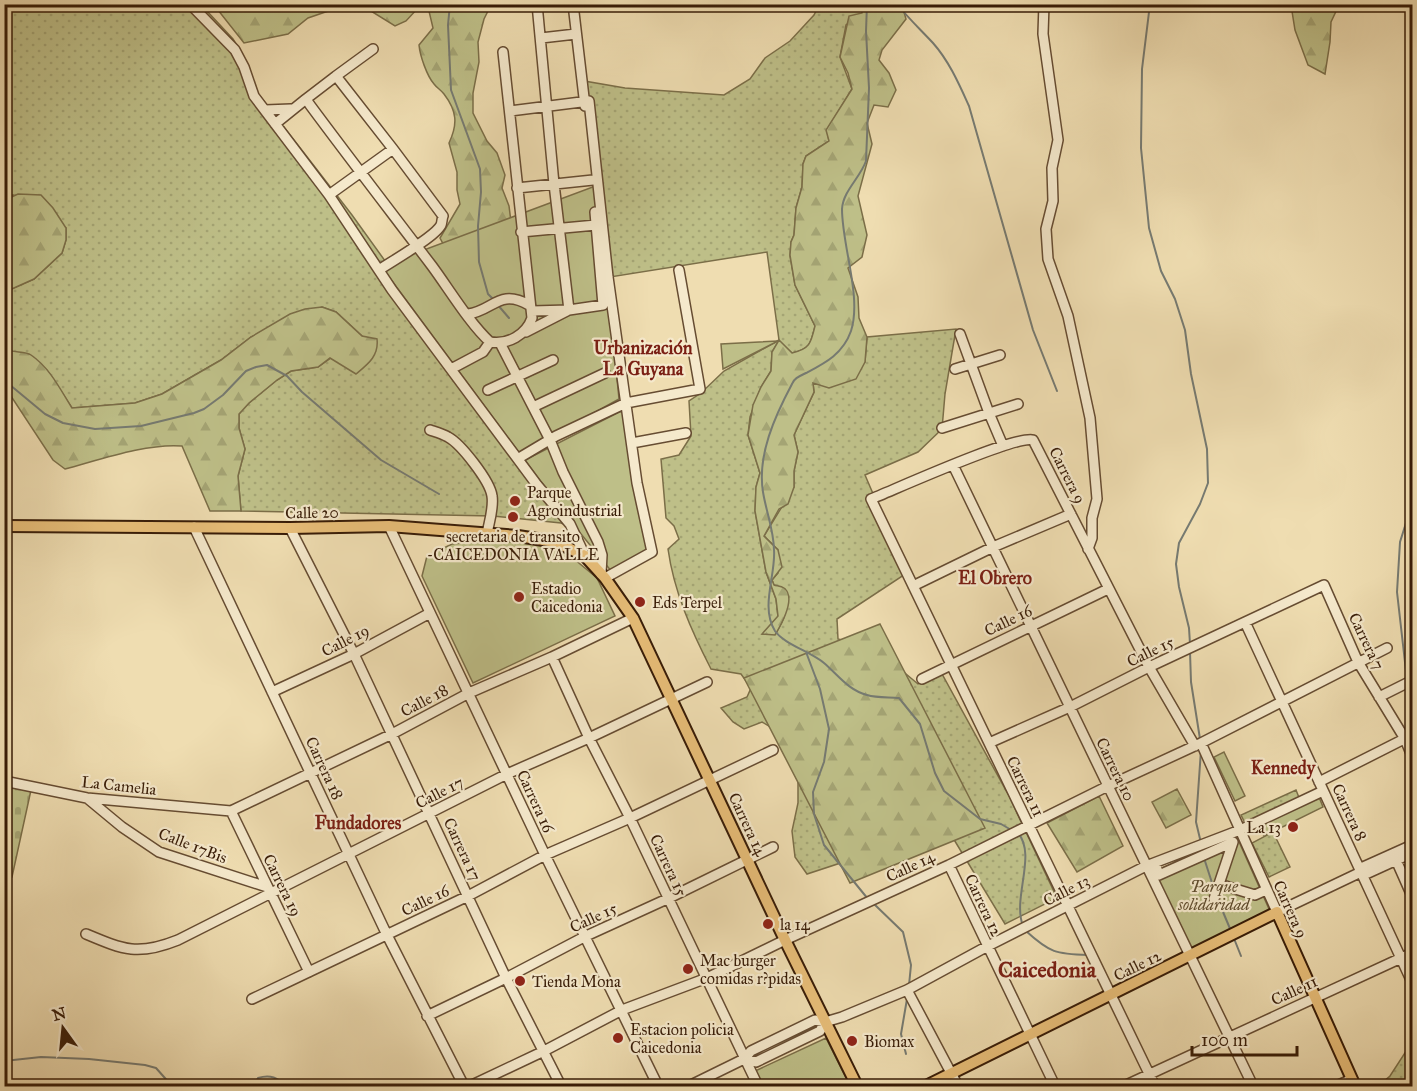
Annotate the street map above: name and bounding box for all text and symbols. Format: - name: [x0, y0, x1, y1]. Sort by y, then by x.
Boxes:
- district label: Urbanización La Guyana: [594, 337, 693, 381]
- street label: Carrera 9: [1045, 444, 1090, 507]
- place label: Parque Agroindustrial: [526, 483, 623, 521]
- marker: Parque Agroindustrial: [508, 494, 522, 508]
- street label: Calle 20: [285, 503, 339, 522]
- marker: secretaria de transito -CAICEDONIA VALLE: [506, 510, 520, 524]
- place label: secretaria de transito -CAICEDONIA VALLE: [427, 527, 599, 564]
- district label: El Obrero: [958, 567, 1032, 589]
- place label: Estadio Caicedonia: [531, 579, 603, 616]
- marker: Estadio Caicedonia: [512, 590, 526, 604]
- place label: Eds Terpel: [652, 593, 723, 612]
- marker: Eds Terpel: [633, 595, 647, 609]
- street label: Calle 16: [981, 600, 1036, 640]
- street label: Carrera 7: [1345, 610, 1388, 673]
- street label: Calle 19: [318, 620, 372, 661]
- street label: Calle 15: [1124, 632, 1177, 671]
- street label: Calle 18: [397, 680, 451, 721]
- street label: Carrera 18: [302, 734, 347, 803]
- street label: Carrera 10: [1092, 735, 1139, 804]
- street label: Carrera 11: [1003, 753, 1048, 820]
- district label: Kennedy: [1251, 757, 1317, 780]
- street label: Carrera 16: [513, 767, 559, 836]
- street label: La Camelia: [81, 772, 158, 799]
- street label: Calle 17: [412, 772, 466, 813]
- street label: Carrera 8: [1328, 781, 1371, 844]
- street label: Carrera 14: [725, 790, 771, 860]
- district label: Fundadores: [315, 812, 402, 834]
- street label: Carrera 17: [440, 815, 485, 884]
- place label: La 13: [1246, 818, 1281, 837]
- marker: La 13: [1286, 820, 1300, 834]
- street label: Calle 17Bis: [156, 824, 230, 867]
- street label: Carrera 15: [646, 831, 691, 900]
- street label: Calle 14: [883, 846, 939, 886]
- street label: Carrera 19: [259, 851, 306, 920]
- street label: Carrera 12: [961, 871, 1006, 940]
- street label: Calle 13: [1040, 871, 1092, 910]
- park label: Parque solidaridad: [1177, 877, 1251, 914]
- street label: Carrera 9: [1269, 877, 1312, 941]
- street label: Calle 16: [398, 880, 453, 920]
- street label: Calle 15: [567, 898, 620, 937]
- place label: la 14: [780, 915, 811, 934]
- marker: la 14: [761, 917, 775, 931]
- street label: Calle 12: [1110, 946, 1164, 985]
- place label: Mac burger comidas r?pidas: [700, 951, 801, 988]
- district label: Caicedonia: [998, 956, 1097, 983]
- marker: Mac burger comidas r?pidas: [681, 962, 695, 976]
- street label: Calle 11: [1268, 971, 1320, 1009]
- place label: Tienda Mona: [532, 972, 621, 991]
- marker: Tienda Mona: [513, 974, 527, 988]
- north arrow: [33, 998, 93, 1058]
- text: N: [50, 1003, 69, 1025]
- scale bar: [1192, 1019, 1297, 1057]
- place label: Estacion policia Caicedonia: [630, 1020, 734, 1057]
- text: 100 m: [1201, 1029, 1248, 1051]
- marker: Estacion policia Caicedonia: [611, 1031, 625, 1045]
- place label: Biomax: [864, 1032, 914, 1051]
- marker: Biomax: [845, 1034, 859, 1048]

